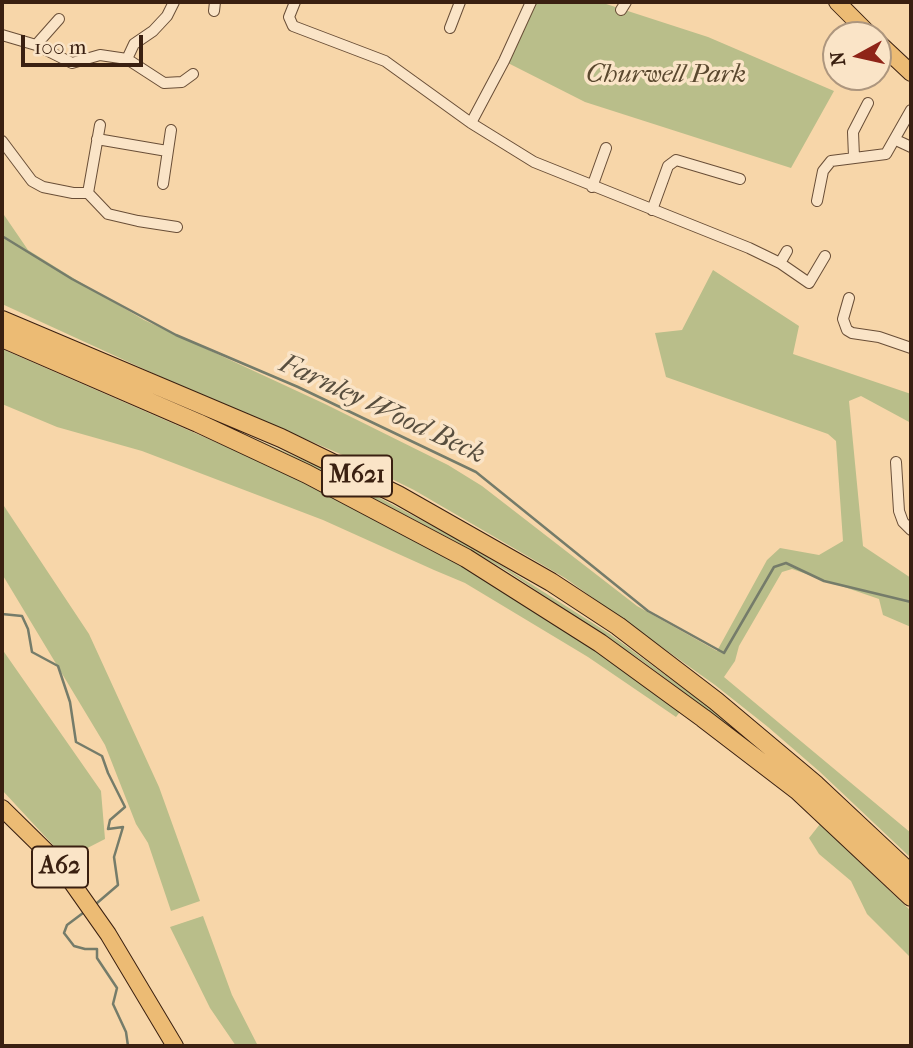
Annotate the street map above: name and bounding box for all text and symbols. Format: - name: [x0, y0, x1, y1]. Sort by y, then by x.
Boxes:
- scale bar: [24, 21, 147, 65]
- north arrow: [822, 21, 892, 91]
- text: 100 m: [34, 35, 87, 59]
- text: N: [826, 50, 850, 67]
- park label: Churwell Park: [586, 60, 746, 92]
- water label: Farnley Wood Beck: [274, 348, 490, 472]
- road number: M621: [322, 456, 392, 496]
- road number: A62: [32, 846, 88, 888]

